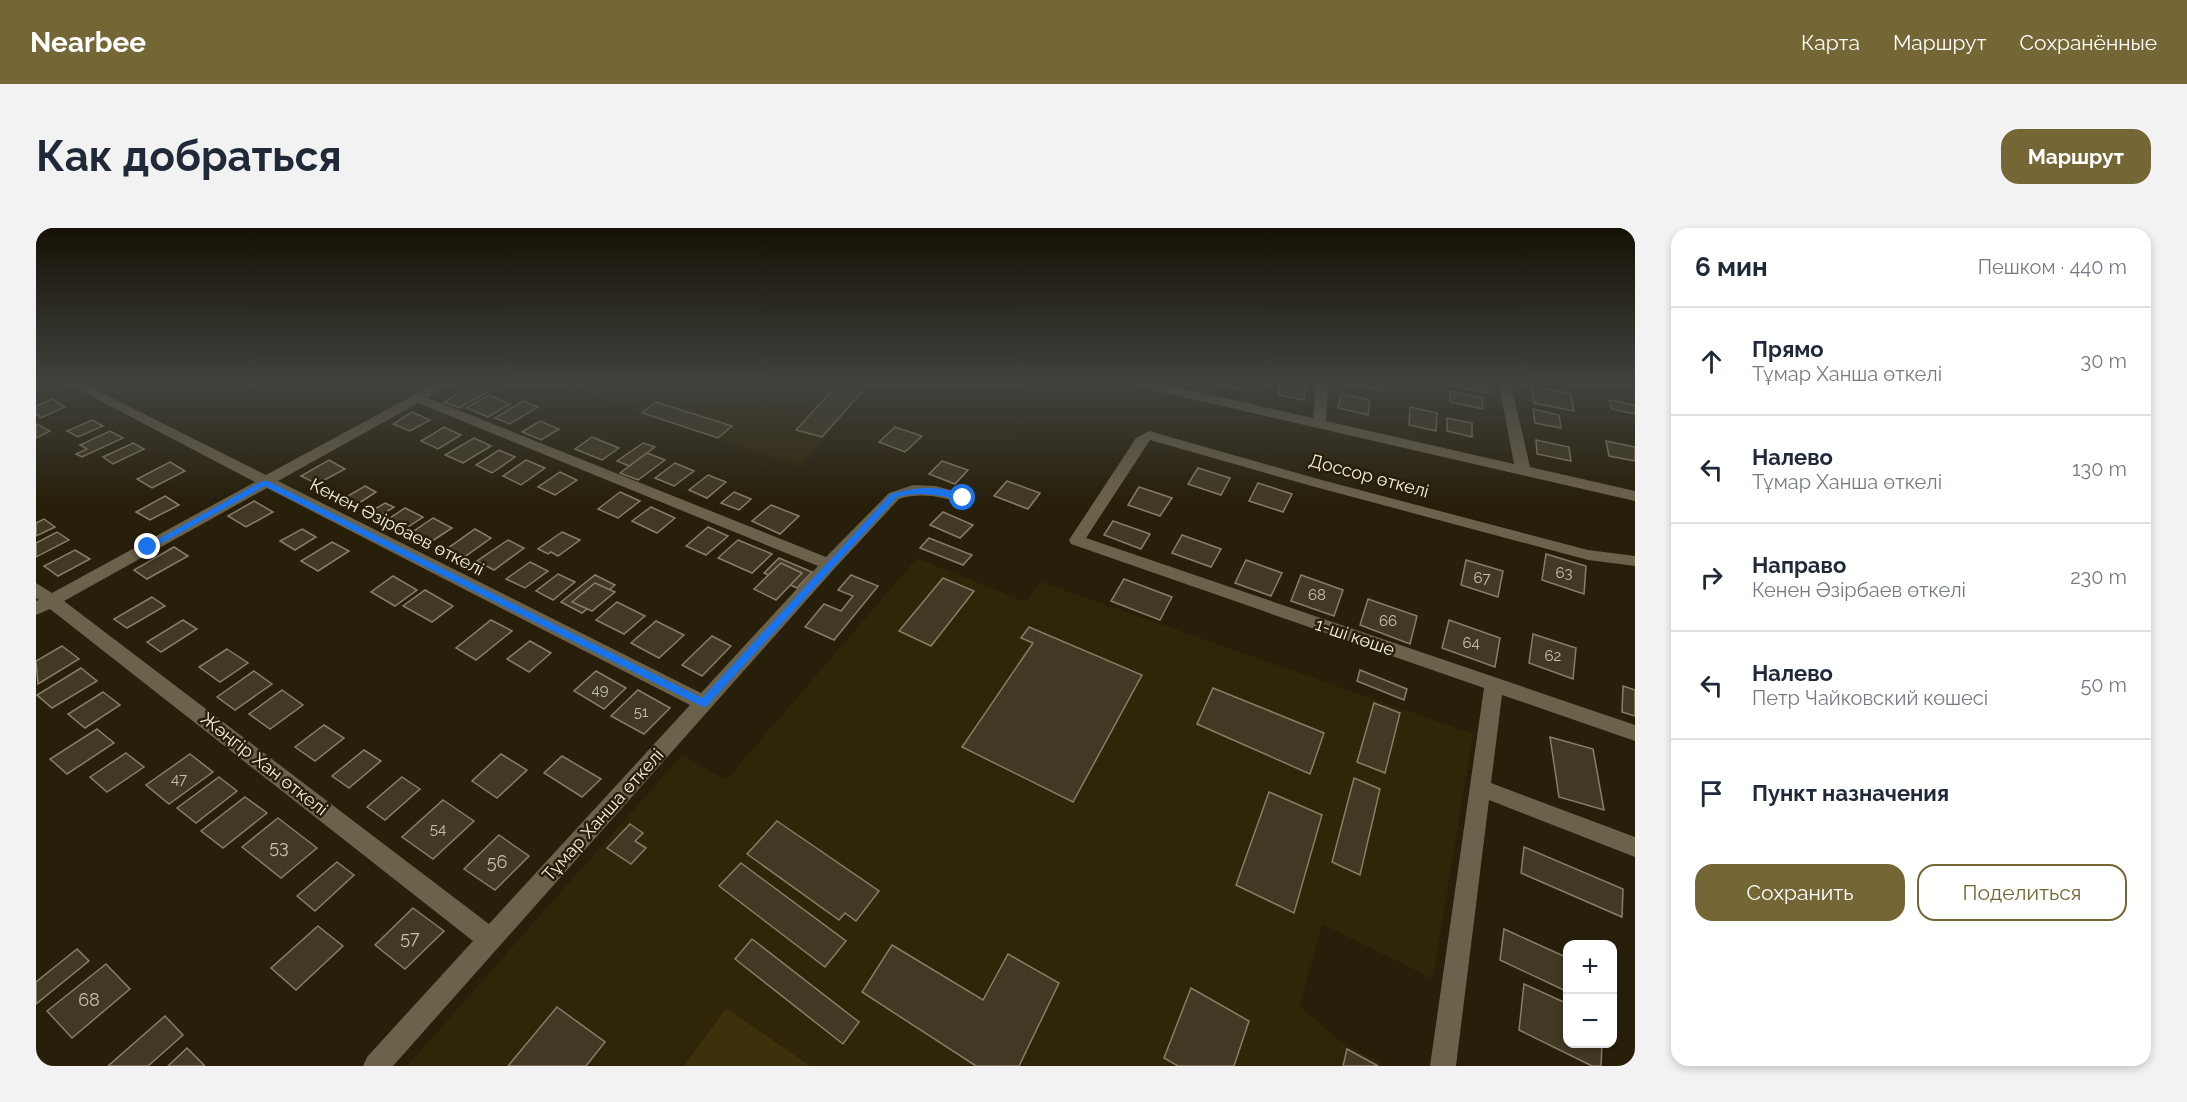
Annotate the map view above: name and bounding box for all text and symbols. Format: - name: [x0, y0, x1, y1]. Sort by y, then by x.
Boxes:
- text: Nearbee: [30, 26, 146, 59]
- text: Карта: [1801, 30, 1860, 55]
- text: Маршрут: [1893, 30, 1986, 55]
- text: Сохранённые: [2019, 30, 2157, 55]
- button: Маршрут: [2001, 129, 2151, 184]
- text: Как добраться: [36, 132, 342, 181]
- text: 6 мин: [1695, 252, 1768, 282]
- text: Пешком · 440 m: [1978, 255, 2127, 279]
- text: Прямо: [1752, 336, 1824, 362]
- icon: ahead: [1695, 345, 1728, 378]
- text: 30 m: [2081, 349, 2127, 373]
- text: Тұмар Ханша өткелі: [1752, 362, 1942, 386]
- text: Налево: [1752, 444, 1833, 470]
- street label: Доссор өткелі: [1307, 449, 1431, 502]
- icon: left: [1695, 453, 1728, 486]
- text: 130 m: [2072, 457, 2127, 481]
- text: Тұмар Ханша өткелі: [1752, 470, 1942, 494]
- street label: Кенен Әзірбаев өткелі: [307, 473, 488, 580]
- route start: [949, 484, 975, 510]
- route end: [134, 533, 160, 559]
- text: Направо: [1752, 552, 1846, 578]
- icon: right: [1695, 561, 1728, 594]
- house number: 63: [1555, 564, 1573, 582]
- text: 230 m: [2070, 565, 2127, 589]
- house number: 67: [1473, 569, 1491, 587]
- text: Кенен Әзірбаев өткелі: [1752, 578, 1966, 602]
- house number: 68: [1308, 586, 1326, 604]
- house number: 66: [1379, 612, 1397, 630]
- street label: 1-ші көше: [1313, 613, 1398, 660]
- house number: 64: [1462, 634, 1480, 652]
- house number: 62: [1545, 647, 1562, 665]
- text: Налево: [1752, 660, 1833, 686]
- icon: left: [1695, 669, 1728, 702]
- text: 50 m: [2080, 673, 2127, 697]
- house number: 49: [592, 681, 609, 699]
- text: Петр Чайковский көшесі: [1752, 686, 1988, 710]
- house number: 51: [634, 703, 649, 721]
- street label: Жәңгір Хан өткелі: [197, 708, 332, 820]
- street label: Тұмар Ханша өткелі: [538, 744, 668, 885]
- house number: 47: [171, 770, 187, 788]
- icon: arrive: [1695, 777, 1728, 810]
- text: Пункт назначения: [1752, 780, 1949, 806]
- house number: 54: [430, 820, 446, 838]
- house number: 53: [269, 836, 289, 857]
- house number: 56: [487, 851, 507, 872]
- button: Сохранить: [1695, 864, 1905, 921]
- button: Поделиться: [1917, 864, 2127, 921]
- house number: 57: [400, 927, 420, 948]
- map controls: [1563, 940, 1617, 1048]
- button: +: [1563, 940, 1617, 994]
- house number: 68: [78, 989, 100, 1010]
- button: −: [1563, 994, 1617, 1048]

